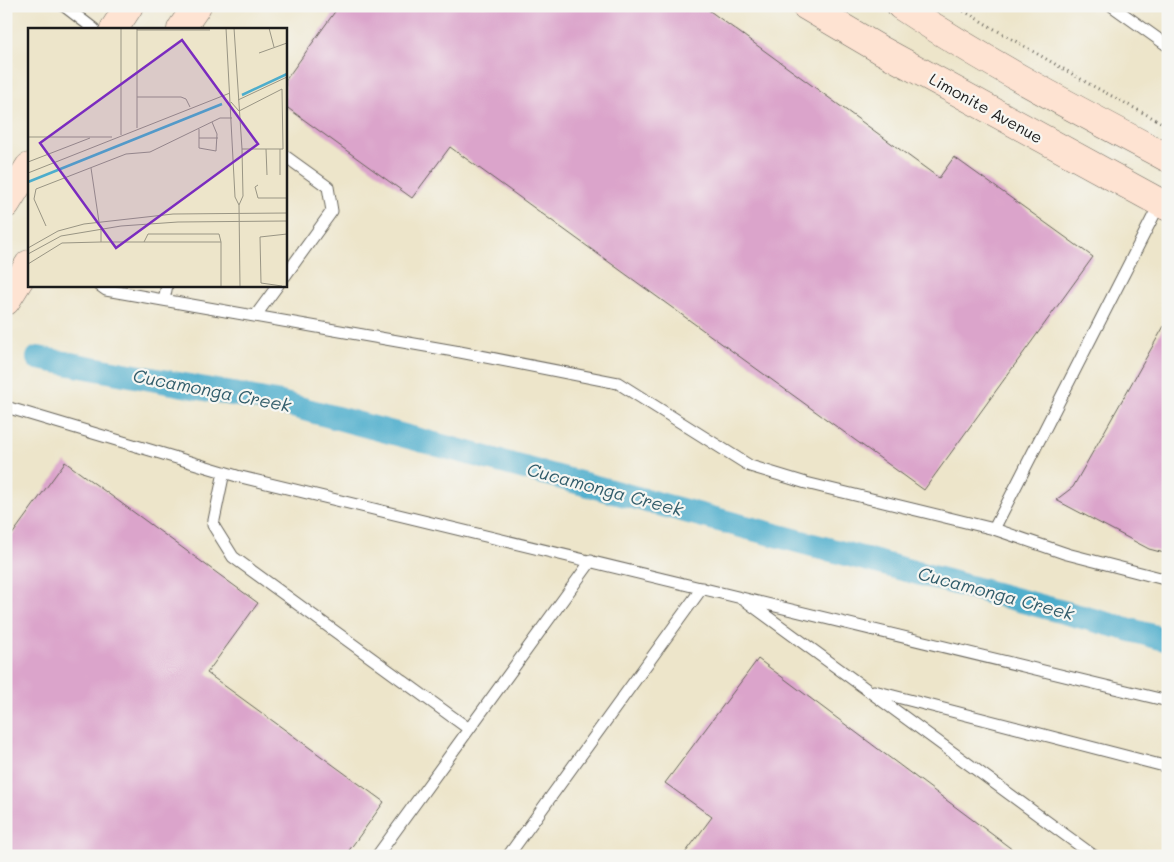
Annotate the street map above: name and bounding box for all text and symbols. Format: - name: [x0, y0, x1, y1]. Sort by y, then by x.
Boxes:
- inset map: [28, 28, 286, 286]
- street label: Limonite Avenue: [926, 68, 1047, 147]
- water label: Cucamonga Creek: [131, 363, 294, 417]
- water label: Cucamonga Creek: [525, 457, 686, 522]
- water label: Cucamonga Creek: [916, 561, 1077, 626]

